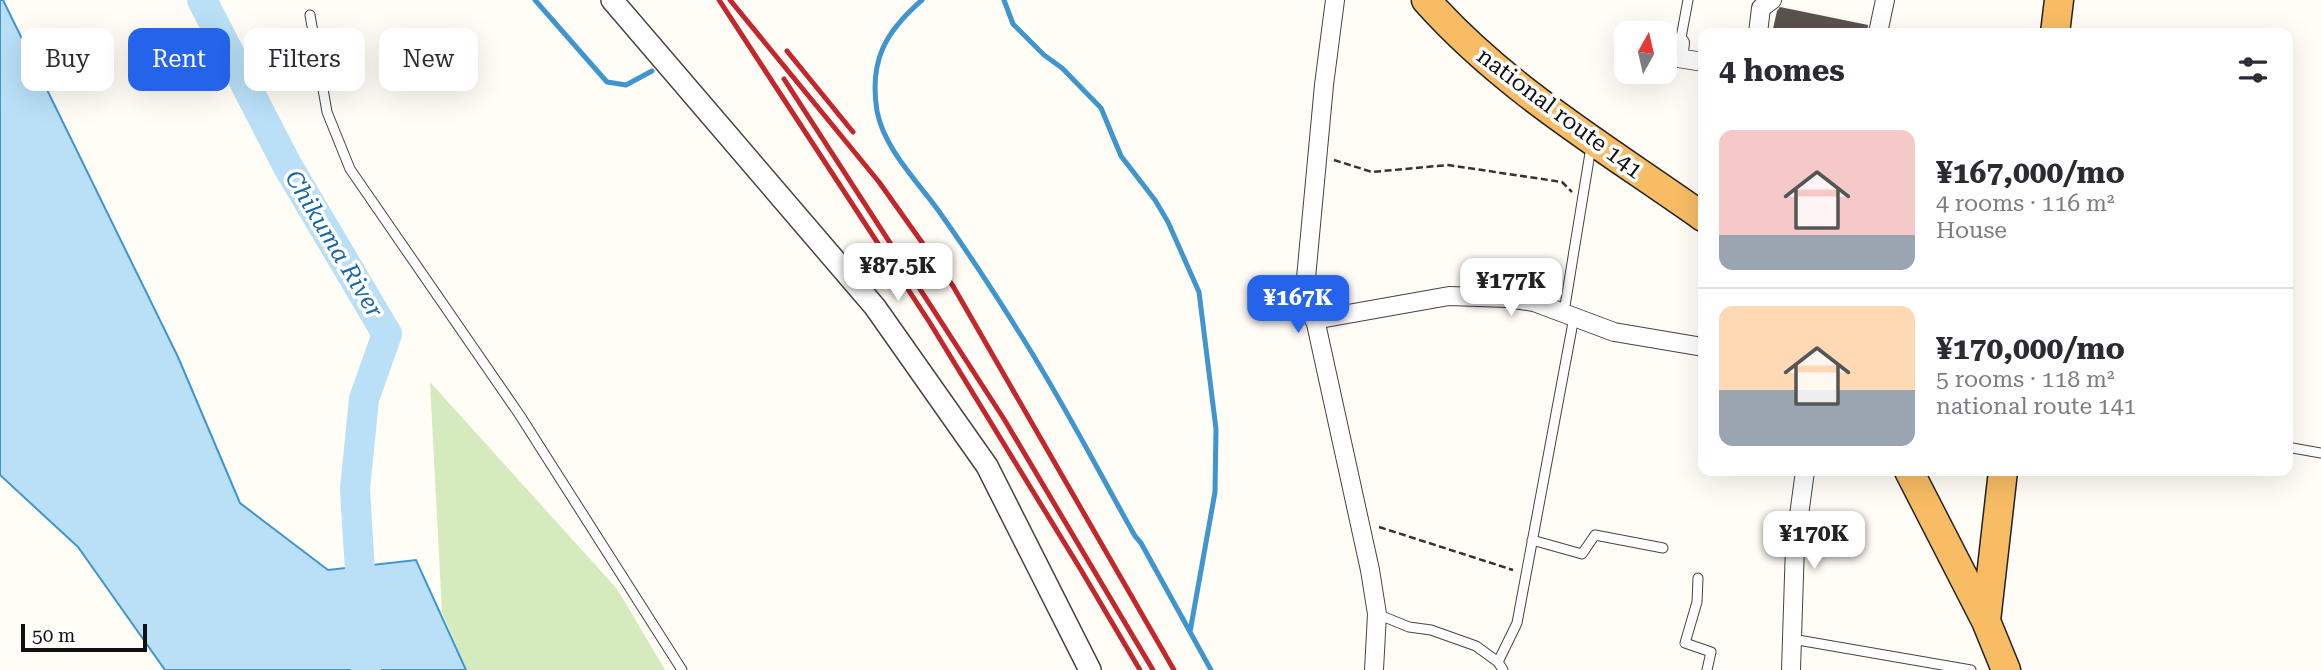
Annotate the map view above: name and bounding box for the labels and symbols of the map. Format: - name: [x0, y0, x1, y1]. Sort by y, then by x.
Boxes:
- north arrow: [1614, 21, 1676, 84]
- street label: national route 141: [1472, 42, 1648, 185]
- water label: Chikuma River: [279, 165, 389, 323]
- pin: ¥87.5K: [841, 244, 955, 303]
- pin: ¥177K: [1462, 258, 1560, 318]
- pin: ¥167K: [1249, 276, 1347, 335]
- pin: ¥170K: [1765, 512, 1863, 571]
- scale bar: [21, 621, 147, 653]

